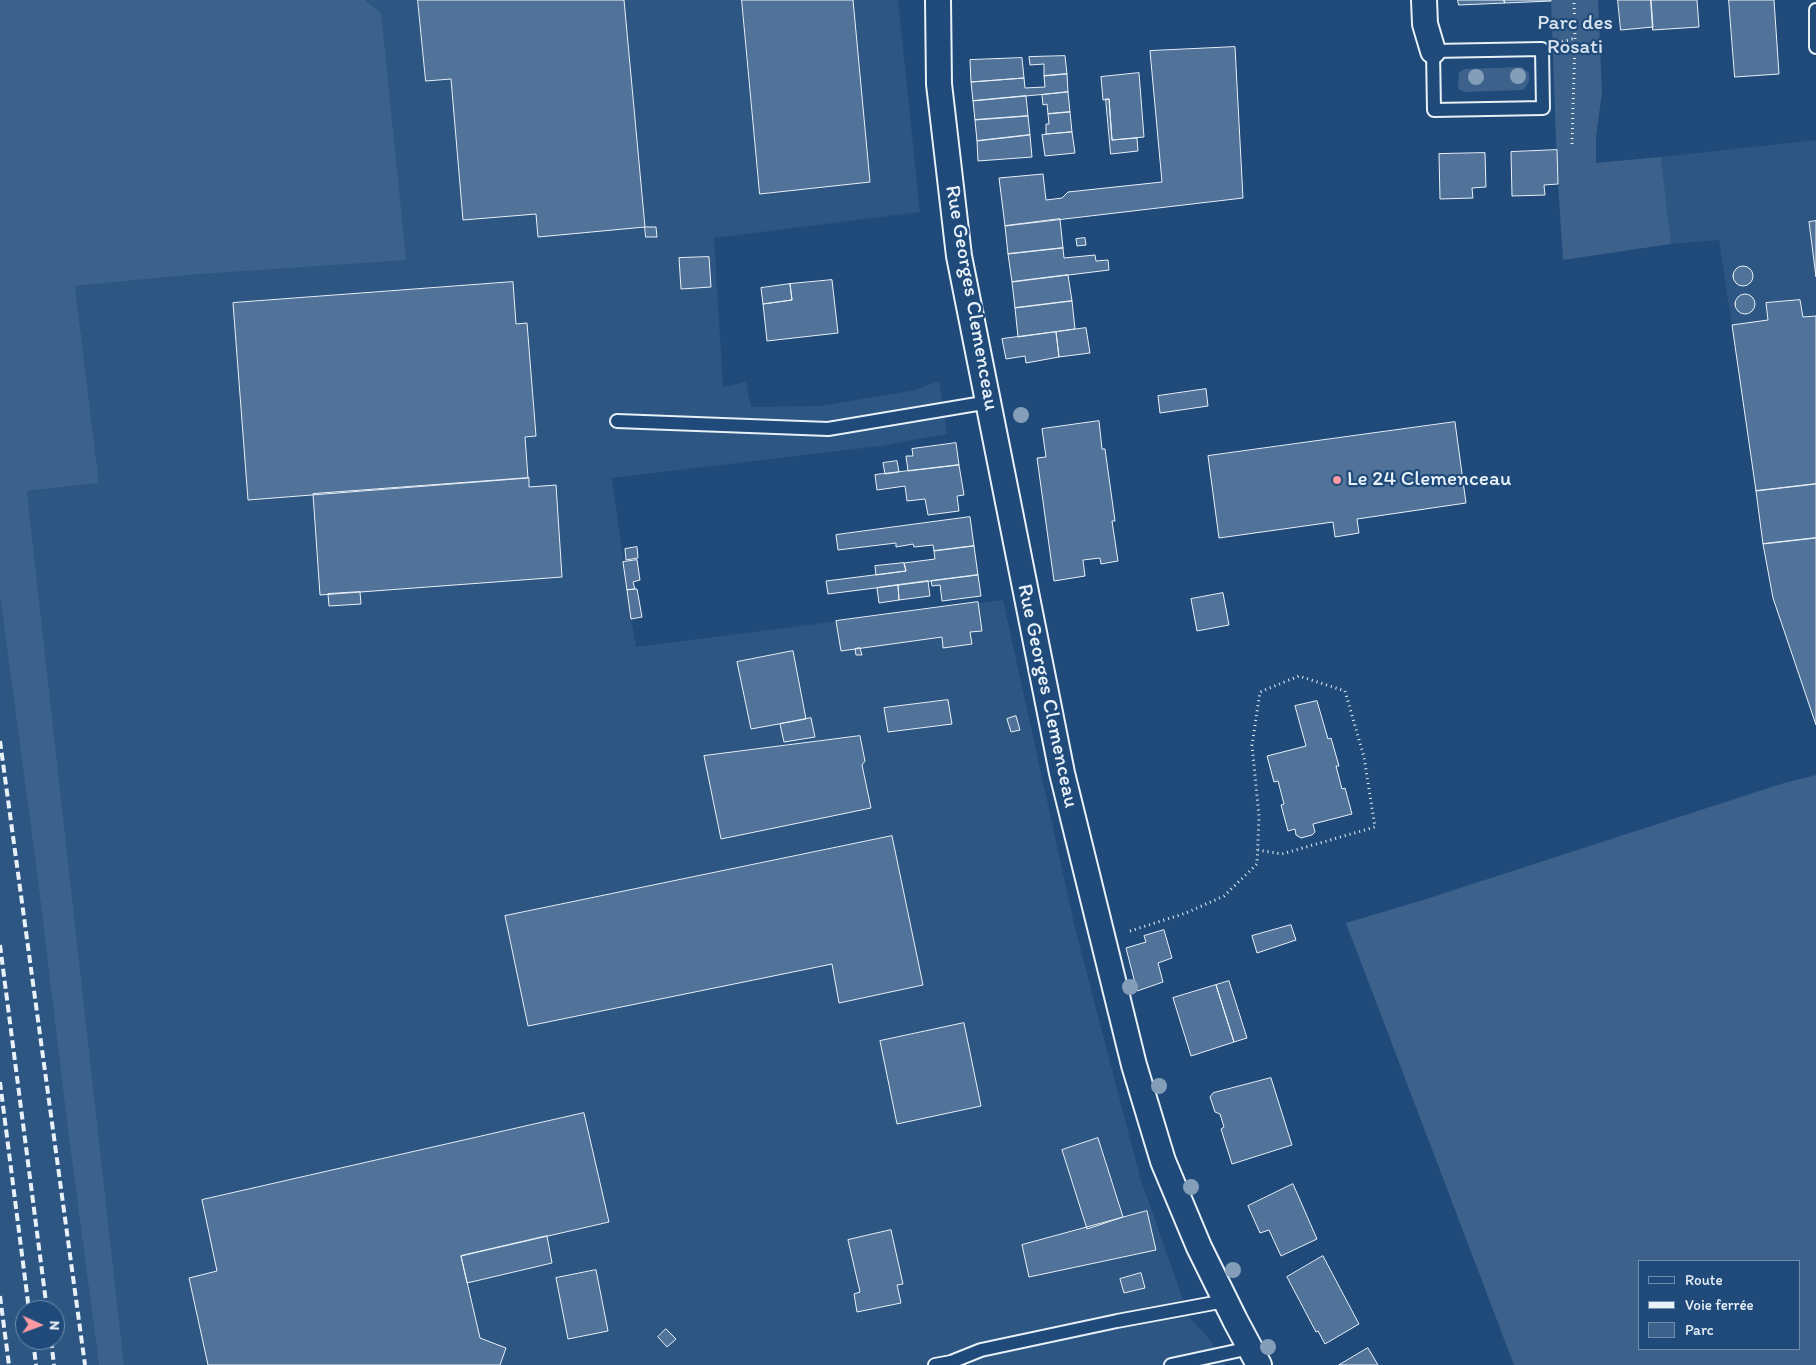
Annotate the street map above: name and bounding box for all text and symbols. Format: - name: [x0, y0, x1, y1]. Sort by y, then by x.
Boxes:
- park label: Parc des Rosati: [1537, 11, 1613, 61]
- street label: Rue Georges Clemenceau: [939, 183, 1003, 413]
- place label: Le 24 Clemenceau: [1347, 467, 1511, 493]
- marker: Le 24 Clemenceau: [1331, 474, 1343, 486]
- street label: Rue Georges Clemenceau: [1011, 582, 1083, 810]
- legend: [1638, 1260, 1801, 1350]
- text: Route: [1685, 1271, 1723, 1289]
- text: Voie ferrée: [1685, 1296, 1754, 1314]
- north arrow: [15, 1300, 65, 1350]
- text: N: [46, 1320, 63, 1331]
- text: Parc: [1685, 1321, 1714, 1339]

